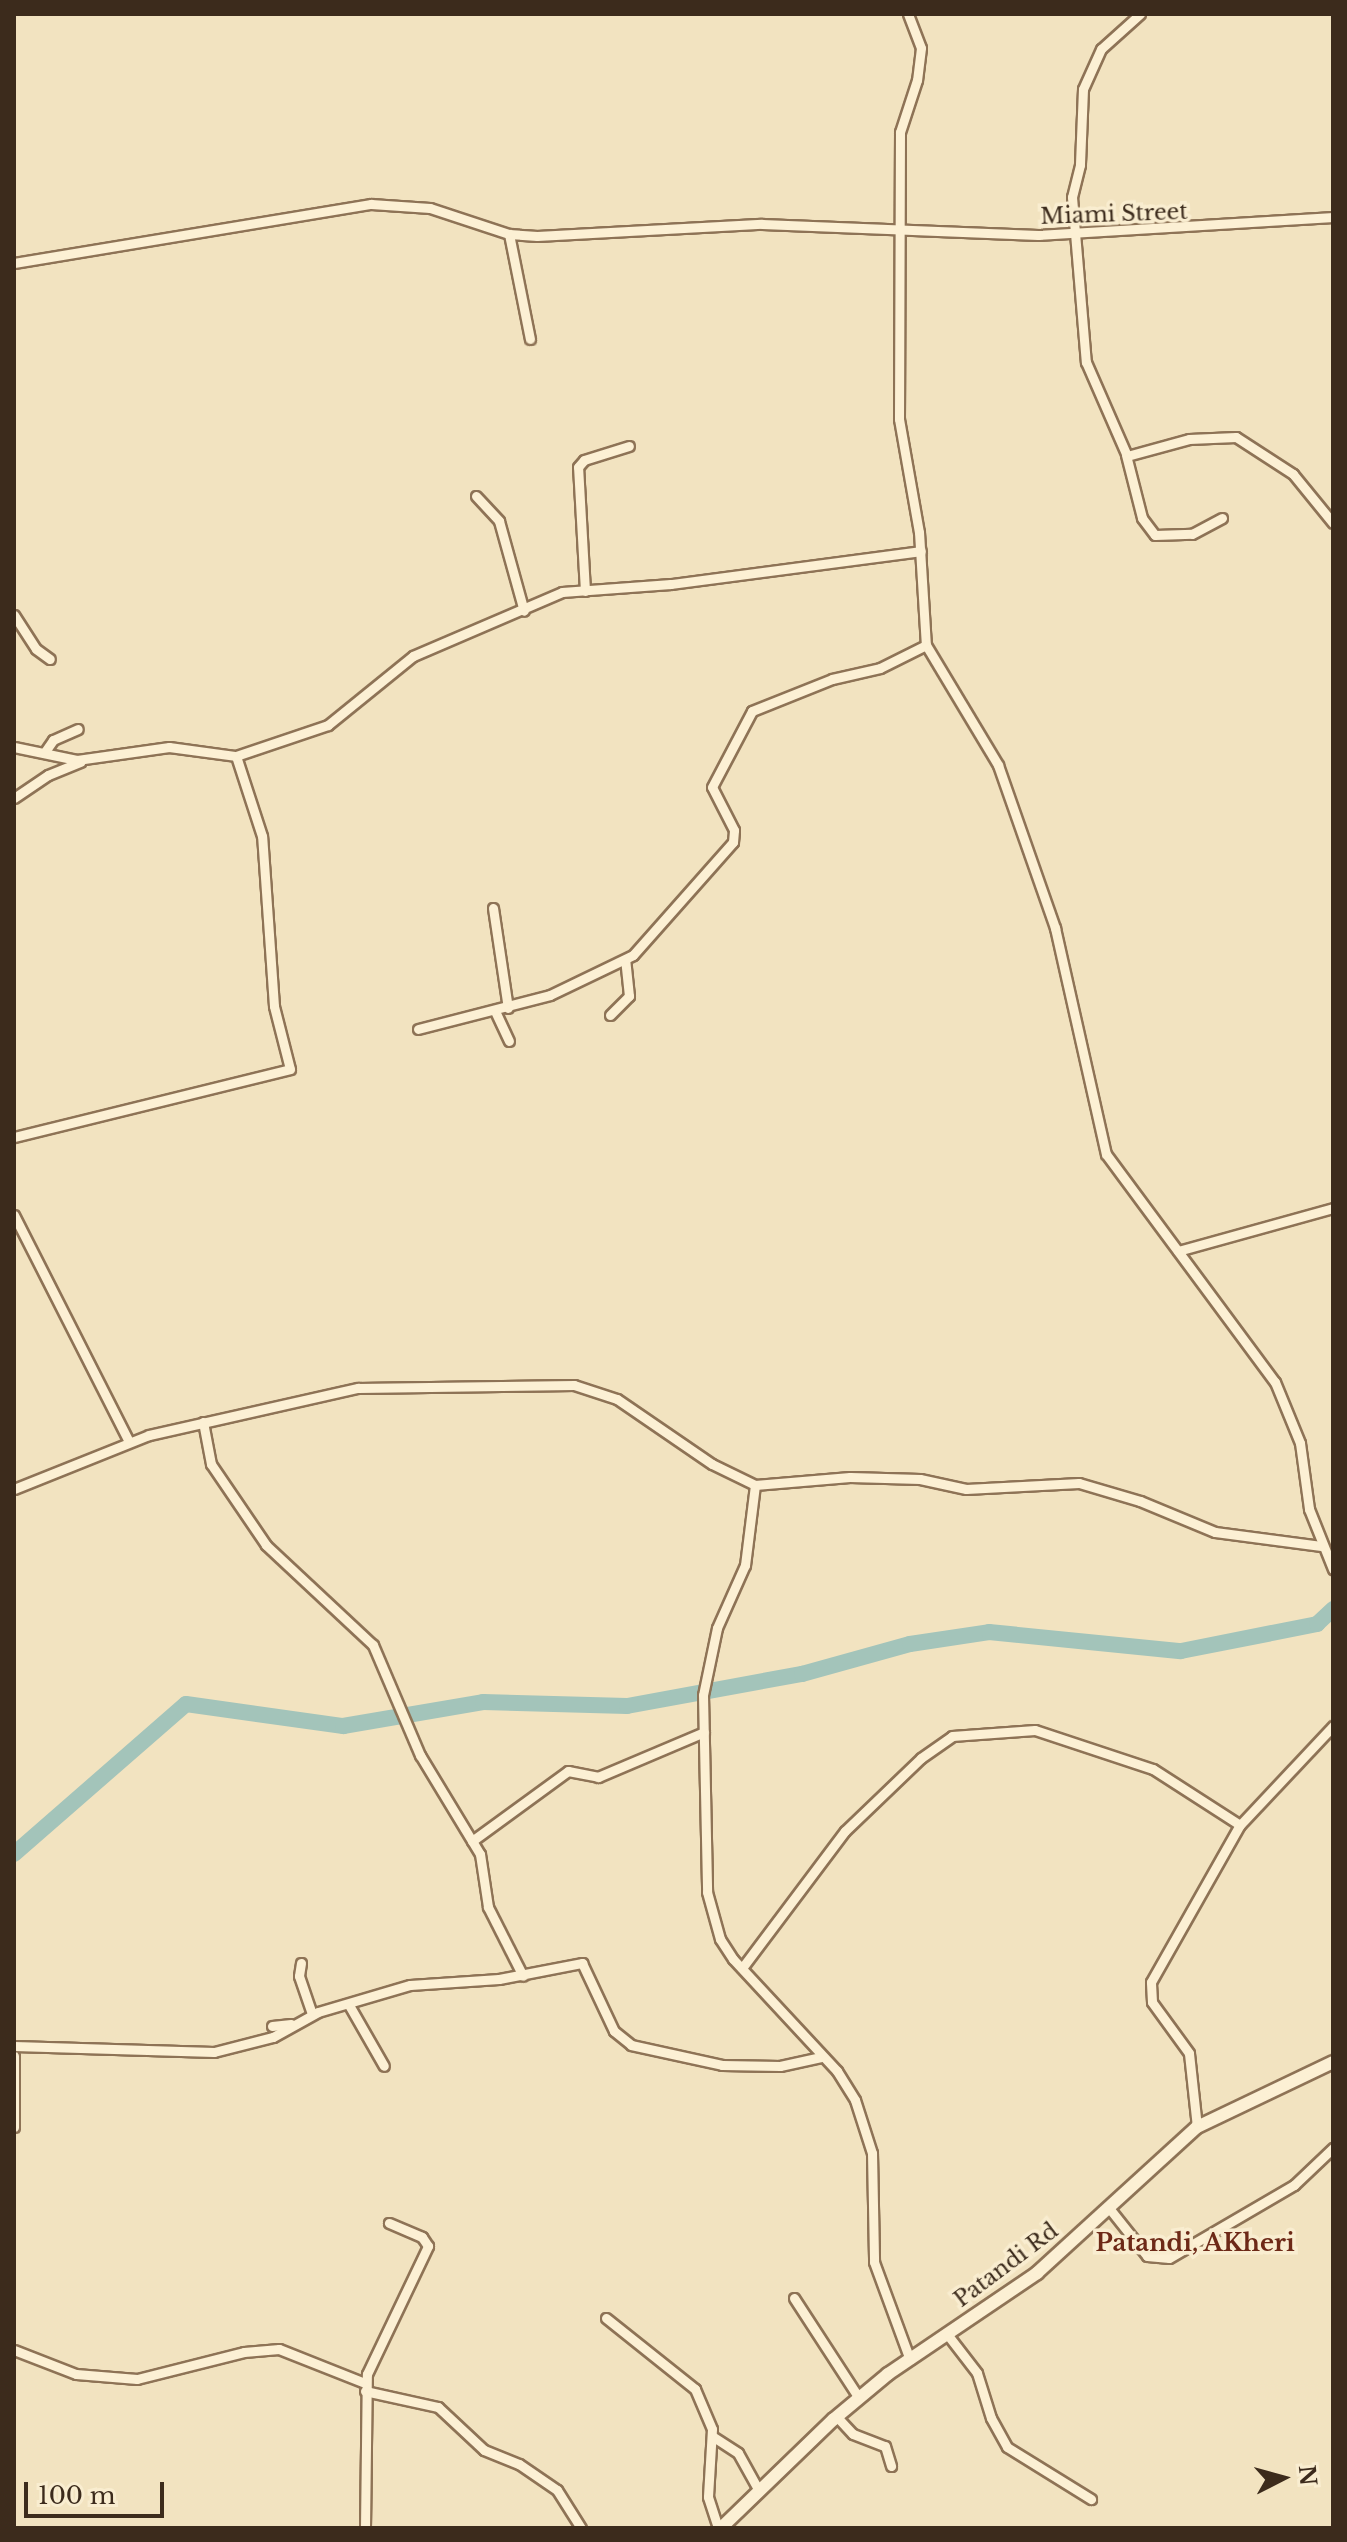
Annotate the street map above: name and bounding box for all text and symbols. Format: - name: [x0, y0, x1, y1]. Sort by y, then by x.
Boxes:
- street label: Miami Street: [1040, 198, 1188, 230]
- street label: Patandi Rd: [949, 2217, 1063, 2313]
- district label: Patandi, AKheri: [1095, 2229, 1295, 2257]
- north arrow: [1243, 2438, 1323, 2518]
- text: N: [1293, 2464, 1322, 2487]
- scale bar: [28, 2466, 168, 2516]
- text: 100 m: [38, 2481, 116, 2510]

